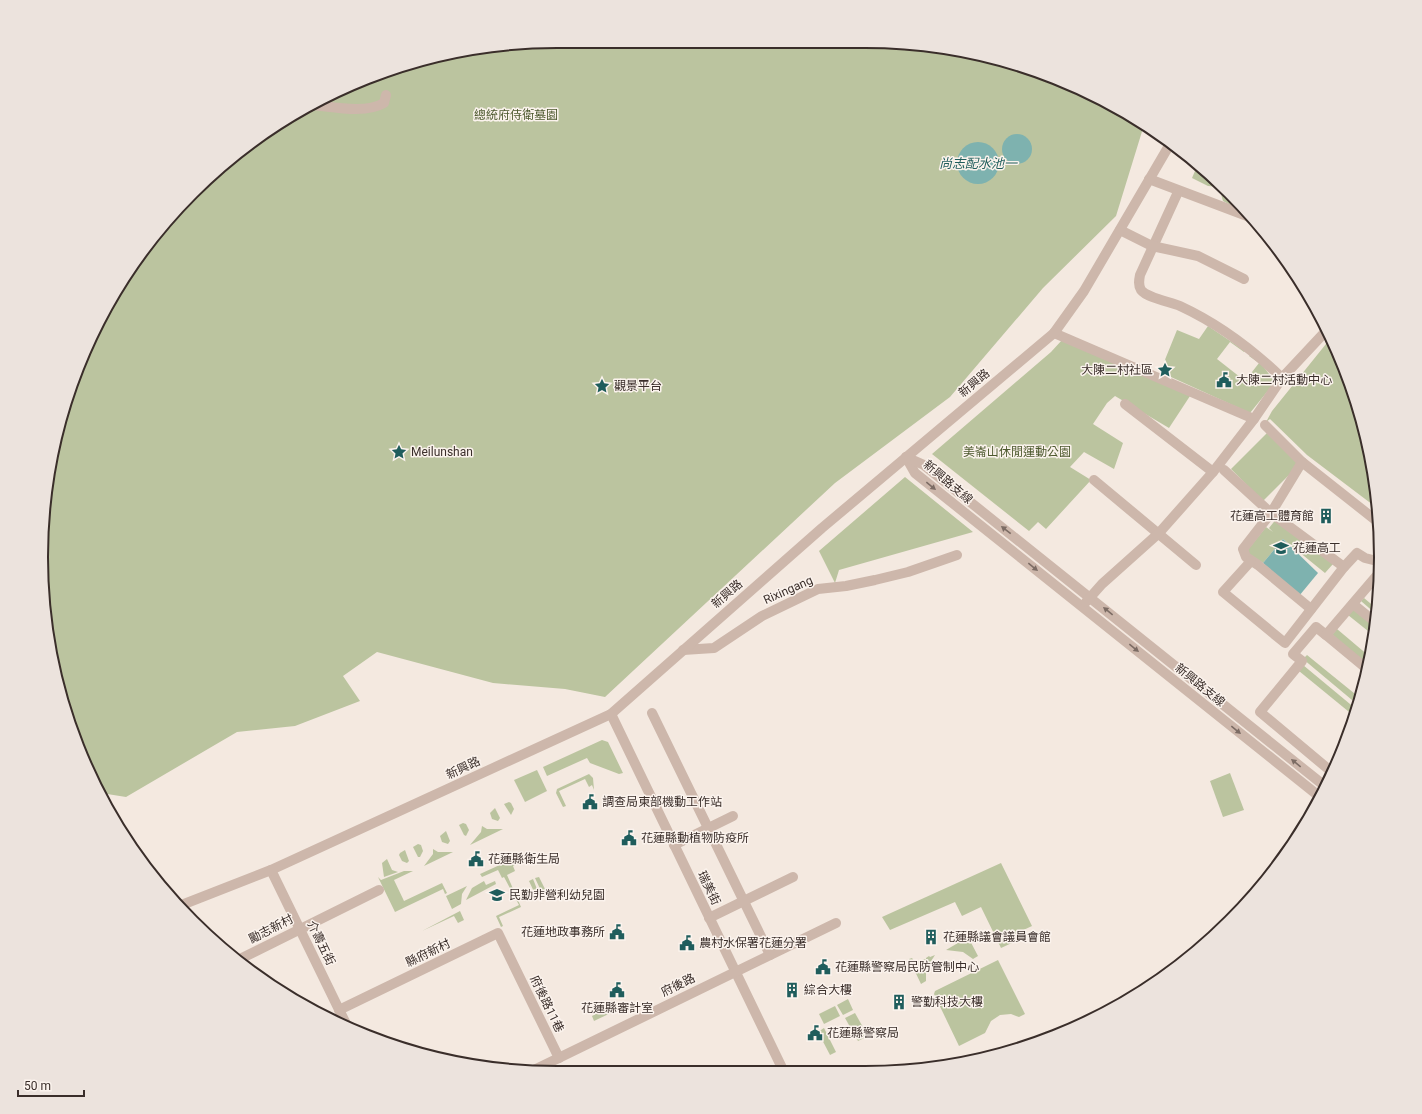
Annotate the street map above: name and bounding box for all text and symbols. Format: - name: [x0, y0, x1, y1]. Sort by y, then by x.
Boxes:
- park label: 總統府侍衛墓園: [474, 108, 558, 122]
- water label: 尚志配水池一: [939, 156, 1018, 171]
- place icon: 大陳二村社區: [1156, 361, 1174, 379]
- place label: 大陳二村社區: [1081, 363, 1153, 377]
- street label: 新興路: [956, 366, 992, 400]
- public building icon: 大陳二村活動中心: [1215, 371, 1233, 389]
- place label: 大陳二村活動中心: [1236, 373, 1332, 387]
- place icon: 觀景平台: [593, 377, 611, 395]
- place label: 觀景平台: [614, 379, 662, 393]
- place icon: Meilunshan: [390, 443, 408, 461]
- place label: Meilunshan: [411, 445, 473, 459]
- park label: 美崙山休閒運動公園: [963, 445, 1071, 459]
- street label: 新興路支線: [921, 457, 975, 507]
- one-way arrow: [926, 482, 937, 490]
- building icon: 花蓮高工體育館: [1317, 507, 1335, 525]
- place label: 花蓮高工體育館: [1230, 509, 1314, 523]
- one-way arrow: [1000, 526, 1011, 535]
- school or university icon: 花蓮高工: [1272, 539, 1290, 557]
- place label: 花蓮高工: [1293, 541, 1341, 555]
- one-way arrow: [1027, 563, 1038, 572]
- street label: Rixingang: [761, 573, 815, 607]
- street label: 新興路: [709, 577, 745, 611]
- one-way arrow: [1102, 607, 1113, 615]
- one-way arrow: [1129, 644, 1140, 653]
- street label: 新興路支線: [1172, 661, 1228, 709]
- one-way arrow: [1230, 725, 1241, 734]
- street label: 新興路: [444, 754, 482, 782]
- one-way arrow: [1291, 759, 1301, 767]
- public building icon: 調查局東部機動工作站: [581, 793, 599, 811]
- place label: 調查局東部機動工作站: [602, 795, 722, 809]
- public building icon: 花蓮縣動植物防疫所: [620, 829, 638, 847]
- place label: 花蓮縣動植物防疫所: [641, 831, 749, 845]
- public building icon: 花蓮縣衛生局: [467, 850, 485, 868]
- place label: 花蓮縣衛生局: [488, 852, 560, 866]
- street label: 瑞美街: [695, 869, 723, 907]
- school or university icon: 民勤非營利幼兒園: [488, 886, 506, 904]
- place label: 民勤非營利幼兒園: [509, 888, 605, 902]
- street label: 勵志新村: [246, 911, 296, 946]
- street label: 介壽五街: [304, 918, 338, 968]
- public building icon: 花蓮地政事務所: [608, 923, 626, 941]
- place label: 花蓮地政事務所: [521, 925, 605, 939]
- building icon: 花蓮縣議會議員會館: [922, 928, 940, 946]
- place label: 花蓮縣議會議員會館: [943, 930, 1051, 944]
- public building icon: 農村水保署花蓮分署: [678, 934, 696, 952]
- street label: 縣府新村: [403, 936, 454, 970]
- place label: 農村水保署花蓮分署: [699, 936, 807, 950]
- public building icon: 花蓮縣警察局民防管制中心: [814, 958, 832, 976]
- place label: 花蓮縣警察局民防管制中心: [835, 960, 979, 974]
- street label: 府後路: [659, 971, 697, 999]
- street label: 府後路11巷: [527, 973, 567, 1035]
- public building icon: 花蓮縣審計室: [608, 981, 626, 999]
- building icon: 綜合大樓: [783, 981, 801, 999]
- place label: 綜合大樓: [804, 983, 852, 997]
- building icon: 警勤科技大樓: [890, 993, 908, 1011]
- place label: 警勤科技大樓: [911, 995, 983, 1009]
- place label: 花蓮縣審計室: [581, 1001, 653, 1015]
- public building icon: 花蓮縣警察局: [806, 1024, 824, 1042]
- place label: 花蓮縣警察局: [827, 1026, 899, 1040]
- scale bar: [18, 1072, 84, 1098]
- text: 50 m: [24, 1079, 51, 1093]

